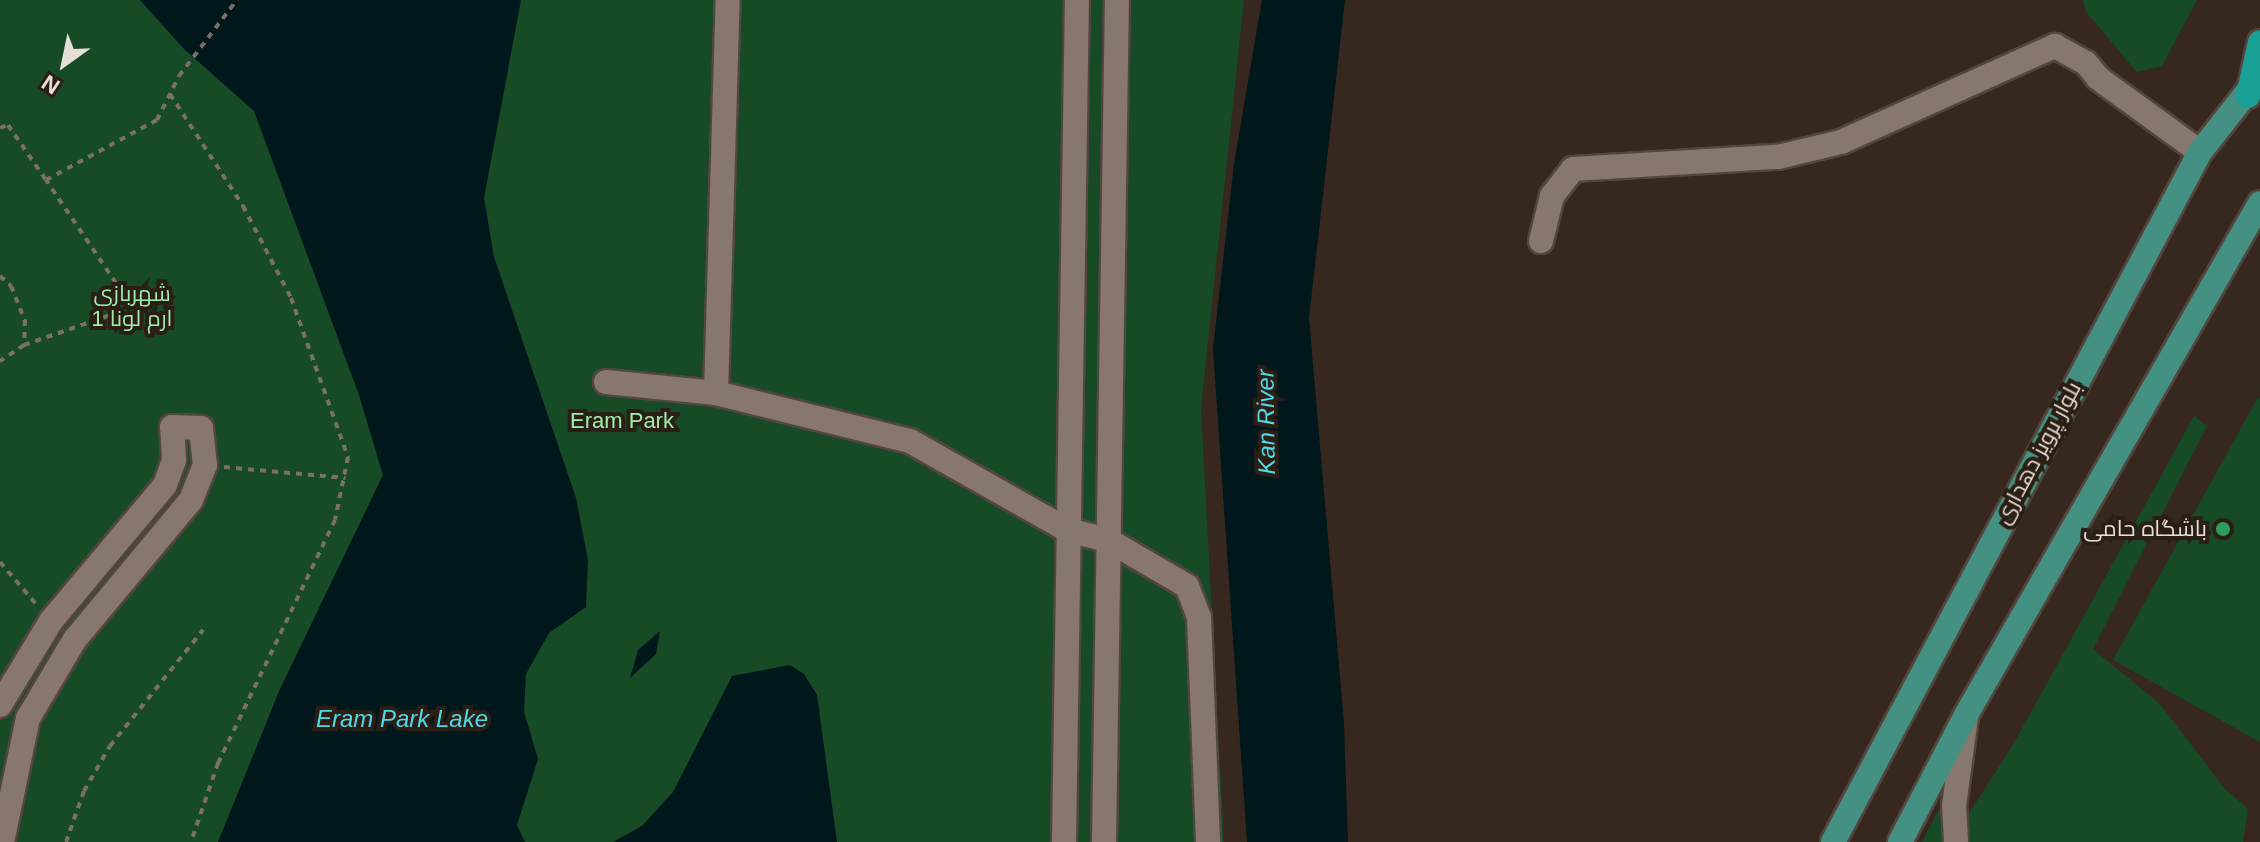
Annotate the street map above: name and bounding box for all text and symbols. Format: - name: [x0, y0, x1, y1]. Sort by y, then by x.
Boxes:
- north arrow: [24, 24, 104, 104]
- text: N: [37, 70, 64, 99]
- park label: شهربازی ارم لونا 1: [91, 280, 173, 332]
- water label: Kan River: [1251, 369, 1281, 475]
- street label: بلوار پرویز دهداری: [1989, 377, 2087, 529]
- park label: Eram Park: [570, 408, 674, 434]
- place label: باشگاه حامی: [2083, 516, 2207, 542]
- marker: باشگاه حامی: [2214, 520, 2232, 538]
- water label: Eram Park Lake: [316, 705, 488, 733]

